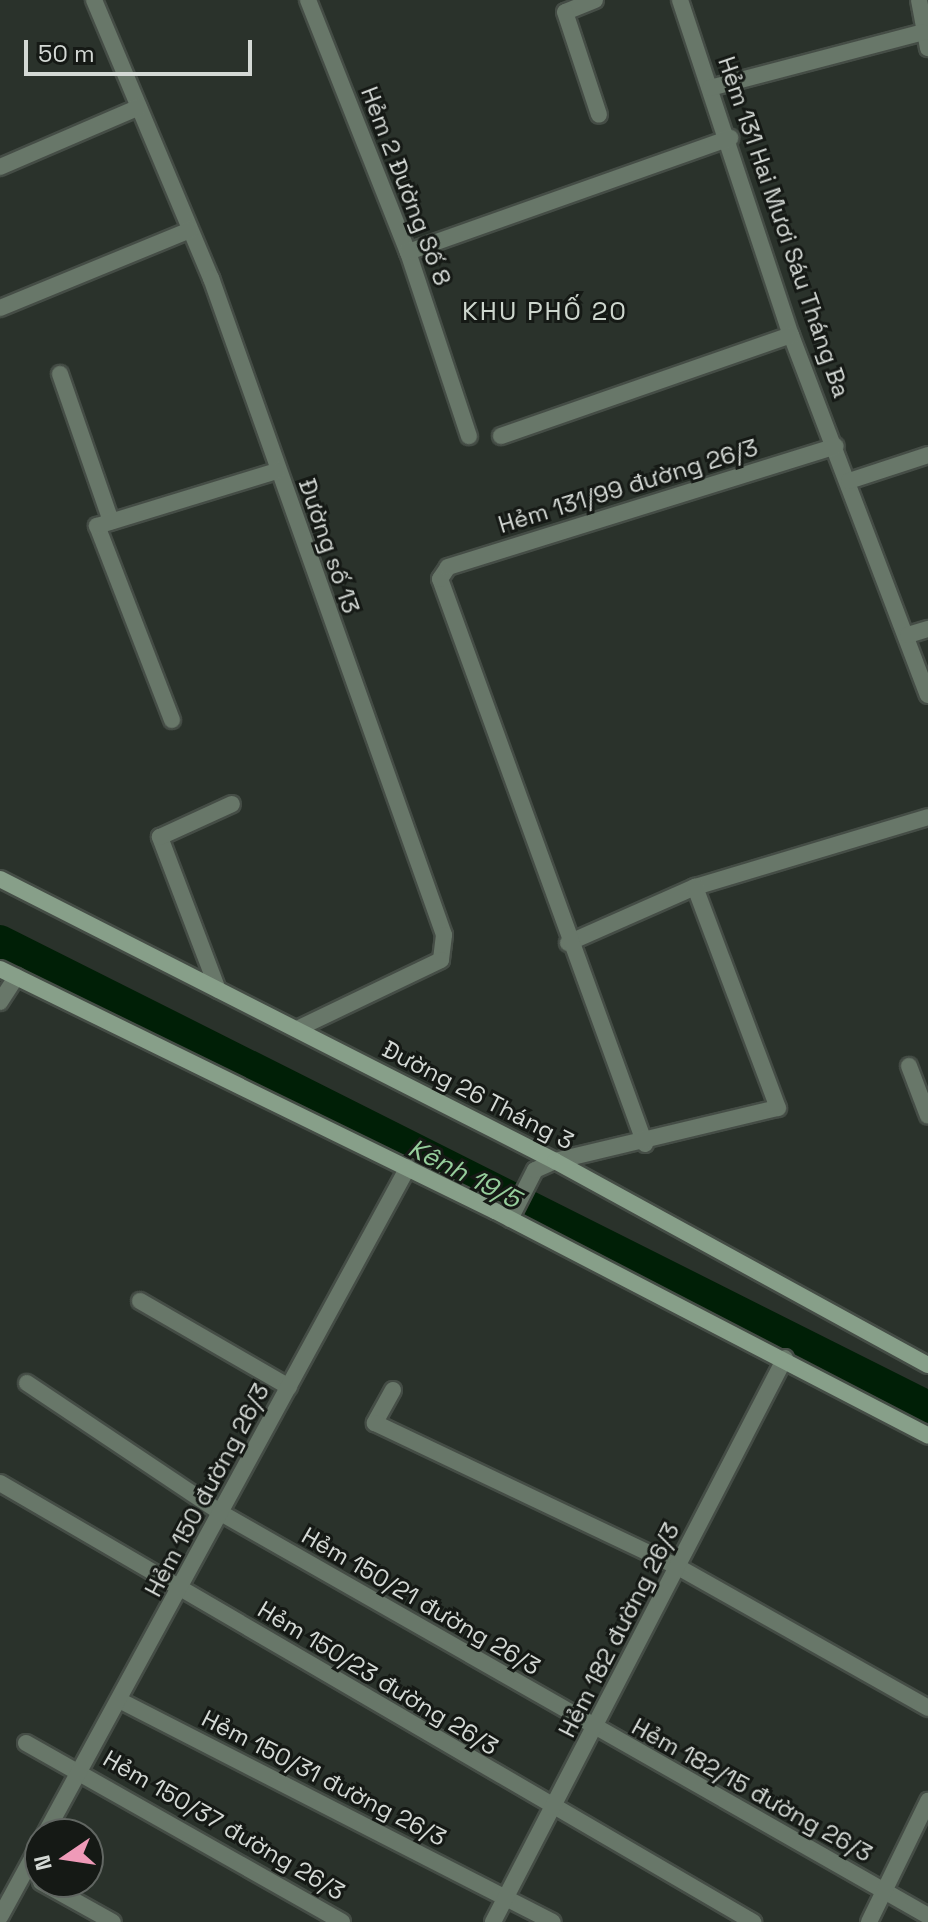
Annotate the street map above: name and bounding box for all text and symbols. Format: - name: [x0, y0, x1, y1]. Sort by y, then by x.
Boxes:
- scale bar: [28, 24, 256, 74]
- text: 50 m: [38, 38, 95, 69]
- street label: Hẻm 131 Hai Mươi Sáu Tháng Ba: [712, 52, 856, 402]
- street label: Hẻm 2 Đường Số 8: [355, 83, 457, 289]
- district label: KHU PHỐ 20: [462, 296, 628, 328]
- street label: Hẻm 131/99 đường 26/3: [495, 433, 761, 539]
- street label: Đường số 13: [292, 475, 366, 617]
- street label: Đường 26 Tháng 3: [377, 1034, 579, 1156]
- water label: Kênh 19/5: [403, 1133, 525, 1215]
- street label: Hẻm 150 đường 26/3: [139, 1378, 275, 1602]
- street label: Hẻm 182 đường 26/3: [552, 1518, 686, 1742]
- street label: Hẻm 150/21 đường 26/3: [297, 1521, 545, 1681]
- street label: Hẻm 150/23 đường 26/3: [253, 1595, 503, 1761]
- street label: Hẻm 150/31 đường 26/3: [197, 1704, 451, 1852]
- street label: Hẻm 182/15 đường 26/3: [627, 1712, 877, 1868]
- street label: Hẻm 150/37 đường 26/3: [98, 1744, 350, 1906]
- north arrow: [24, 1818, 104, 1898]
- text: N: [27, 1853, 58, 1873]

